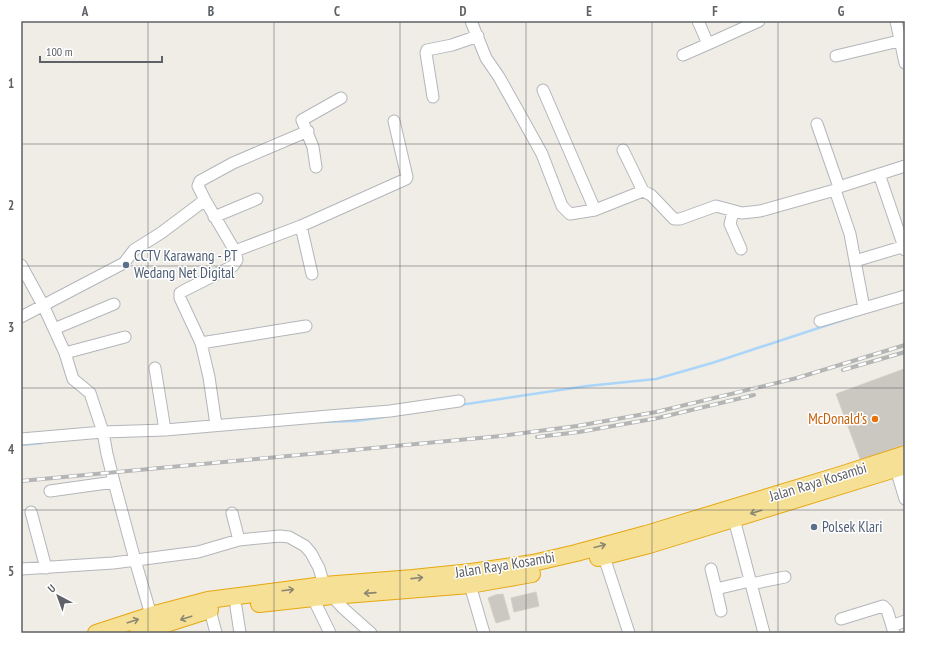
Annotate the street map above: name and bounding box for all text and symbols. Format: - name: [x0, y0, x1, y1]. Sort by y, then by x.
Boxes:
- text: A: [81, 3, 89, 20]
- text: B: [208, 3, 214, 20]
- text: C: [334, 3, 340, 20]
- text: D: [460, 3, 467, 20]
- text: E: [586, 3, 592, 20]
- text: F: [712, 3, 718, 20]
- text: G: [838, 3, 845, 20]
- scale bar: [40, 38, 162, 64]
- text: 100 m: [46, 44, 73, 59]
- text: 1: [8, 75, 14, 92]
- text: 2: [8, 197, 14, 214]
- place label: CCTV Karawang - PT Wedang Net Digital: [134, 246, 238, 282]
- marker: CCTV Karawang - PT Wedang Net Digital: [121, 260, 131, 270]
- text: 3: [8, 319, 14, 336]
- place label: McDonald's: [808, 409, 867, 428]
- marker: McDonald's: [870, 414, 880, 424]
- text: 4: [8, 441, 15, 458]
- street label: Jalan Raya Kosambi: [766, 458, 869, 506]
- one-way arrow: [750, 509, 763, 517]
- place label: Polsek Klari: [822, 517, 882, 536]
- marker: Polsek Klari: [809, 522, 819, 532]
- one-way arrow: [593, 542, 606, 549]
- street label: Jalan Raya Kosambi: [453, 547, 556, 582]
- text: 5: [8, 563, 14, 580]
- one-way arrow: [410, 574, 423, 582]
- north arrow: [38, 576, 78, 616]
- text: U: [45, 581, 58, 596]
- one-way arrow: [281, 586, 294, 594]
- one-way arrow: [364, 589, 377, 597]
- one-way arrow: [179, 615, 192, 622]
- one-way arrow: [127, 616, 139, 624]

